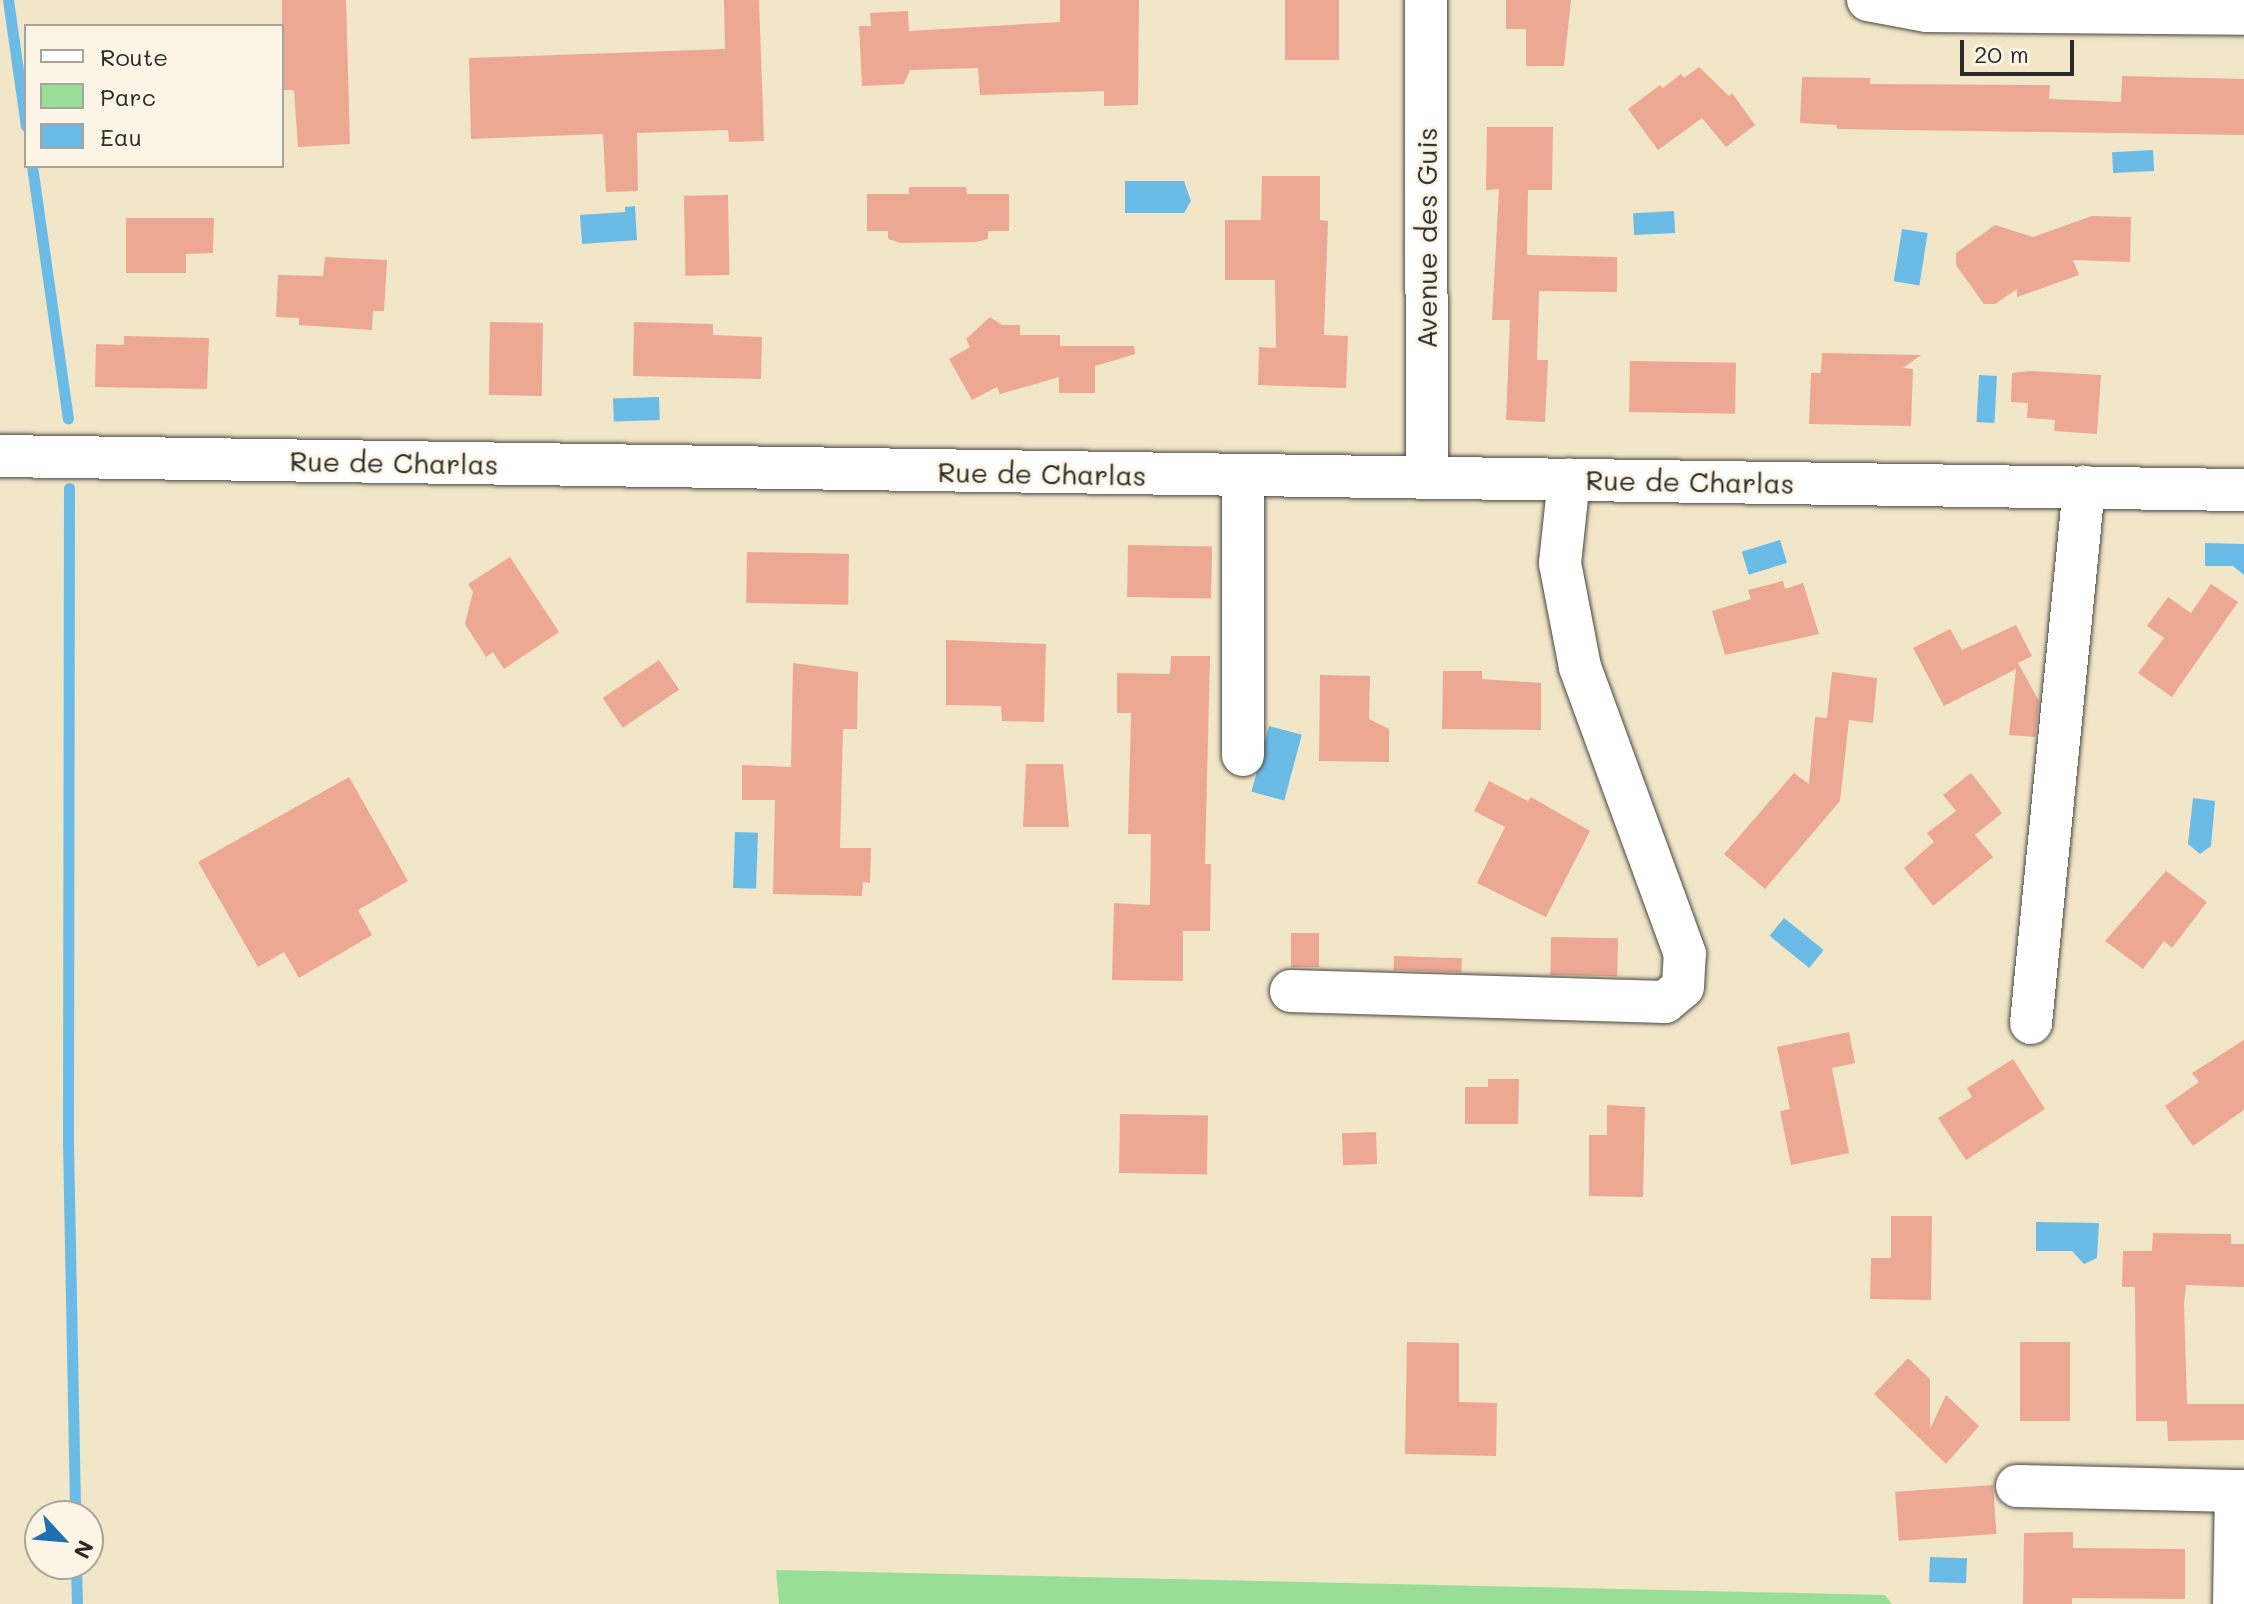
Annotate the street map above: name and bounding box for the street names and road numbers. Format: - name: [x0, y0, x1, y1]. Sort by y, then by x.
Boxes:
- street label: Avenue des Guis: [1409, 127, 1443, 349]
- street label: Rue de Charlas: [289, 443, 499, 481]
- street label: Rue de Charlas: [937, 454, 1147, 492]
- street label: Rue de Charlas: [1585, 462, 1795, 500]

